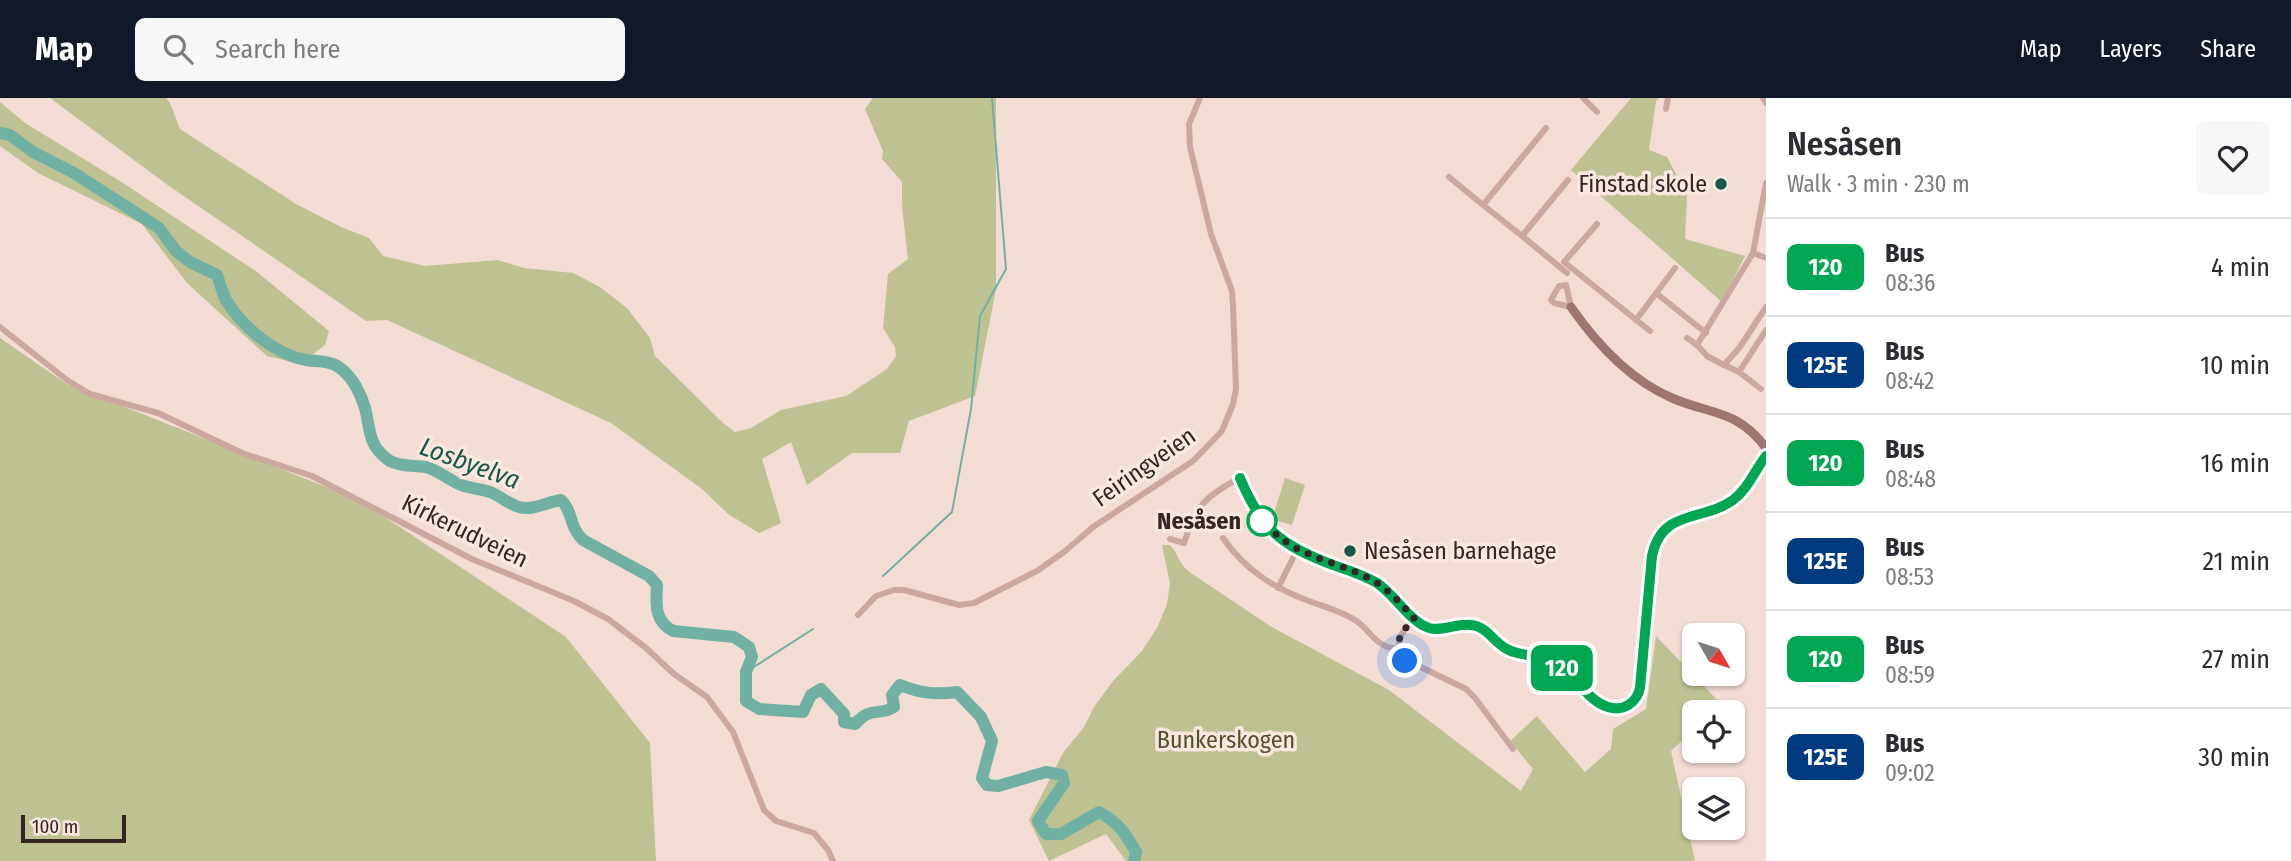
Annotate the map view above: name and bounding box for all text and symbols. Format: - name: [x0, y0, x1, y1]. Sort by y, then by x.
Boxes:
- search box: [135, 18, 625, 81]
- text: Map: [35, 29, 93, 69]
- icon: search: [159, 30, 197, 68]
- text: Search here: [215, 34, 340, 65]
- text: Map: [2020, 35, 2062, 63]
- text: Layers: [2100, 35, 2162, 63]
- text: Share: [2200, 35, 2256, 63]
- button: heart: [2196, 121, 2270, 195]
- text: Nesåsen: [1787, 124, 1902, 164]
- place label: Finstad skole: [1578, 170, 1707, 198]
- text: Walk · 3 min · 230 m: [1787, 170, 1970, 198]
- marker: Finstad skole: [1713, 176, 1729, 192]
- text: Bus: [1885, 238, 1924, 269]
- text: 4 min: [2211, 252, 2270, 283]
- text: 120: [1808, 253, 1843, 281]
- text: 08:36: [1885, 269, 1935, 297]
- text: Bus: [1885, 336, 1924, 367]
- text: 10 min: [2200, 350, 2270, 381]
- text: 125E: [1803, 351, 1848, 379]
- text: 08:42: [1885, 367, 1934, 395]
- street label: Feiringveien: [1087, 421, 1201, 513]
- water label: Losbyelva: [416, 431, 524, 496]
- text: Bus: [1885, 434, 1924, 465]
- text: 16 min: [2201, 448, 2270, 479]
- text: 120: [1808, 449, 1843, 477]
- text: 08:48: [1885, 465, 1936, 493]
- street label: Kirkerudveien: [397, 488, 533, 574]
- marker: Nesåsen: [1247, 506, 1277, 536]
- place label: Nesåsen: [1157, 507, 1241, 535]
- text: Bus: [1885, 532, 1924, 563]
- place label: Nesåsen barnehage: [1364, 537, 1557, 565]
- marker: Nesåsen barnehage: [1342, 543, 1358, 559]
- text: 21 min: [2203, 546, 2270, 577]
- text: 125E: [1803, 547, 1848, 575]
- text: 08:53: [1885, 563, 1934, 591]
- north arrow: [1682, 623, 1745, 686]
- map controls: [1682, 623, 1745, 840]
- text: Bus: [1885, 630, 1924, 661]
- your location: [1387, 643, 1422, 678]
- text: 27 min: [2202, 644, 2270, 675]
- line badge: 120: [1522, 645, 1602, 691]
- text: 120: [1808, 645, 1843, 673]
- text: 120: [1545, 654, 1579, 682]
- text: 08:59: [1885, 661, 1935, 689]
- button: locate: [1682, 700, 1745, 763]
- park label: Bunkerskogen: [1157, 726, 1295, 754]
- text: Bus: [1885, 728, 1924, 759]
- text: 30 min: [2198, 742, 2270, 773]
- text: 125E: [1803, 743, 1848, 771]
- text: 09:02: [1885, 759, 1935, 787]
- button: layers: [1682, 777, 1745, 840]
- scale bar: [21, 812, 126, 844]
- text: 100 m: [32, 815, 78, 838]

